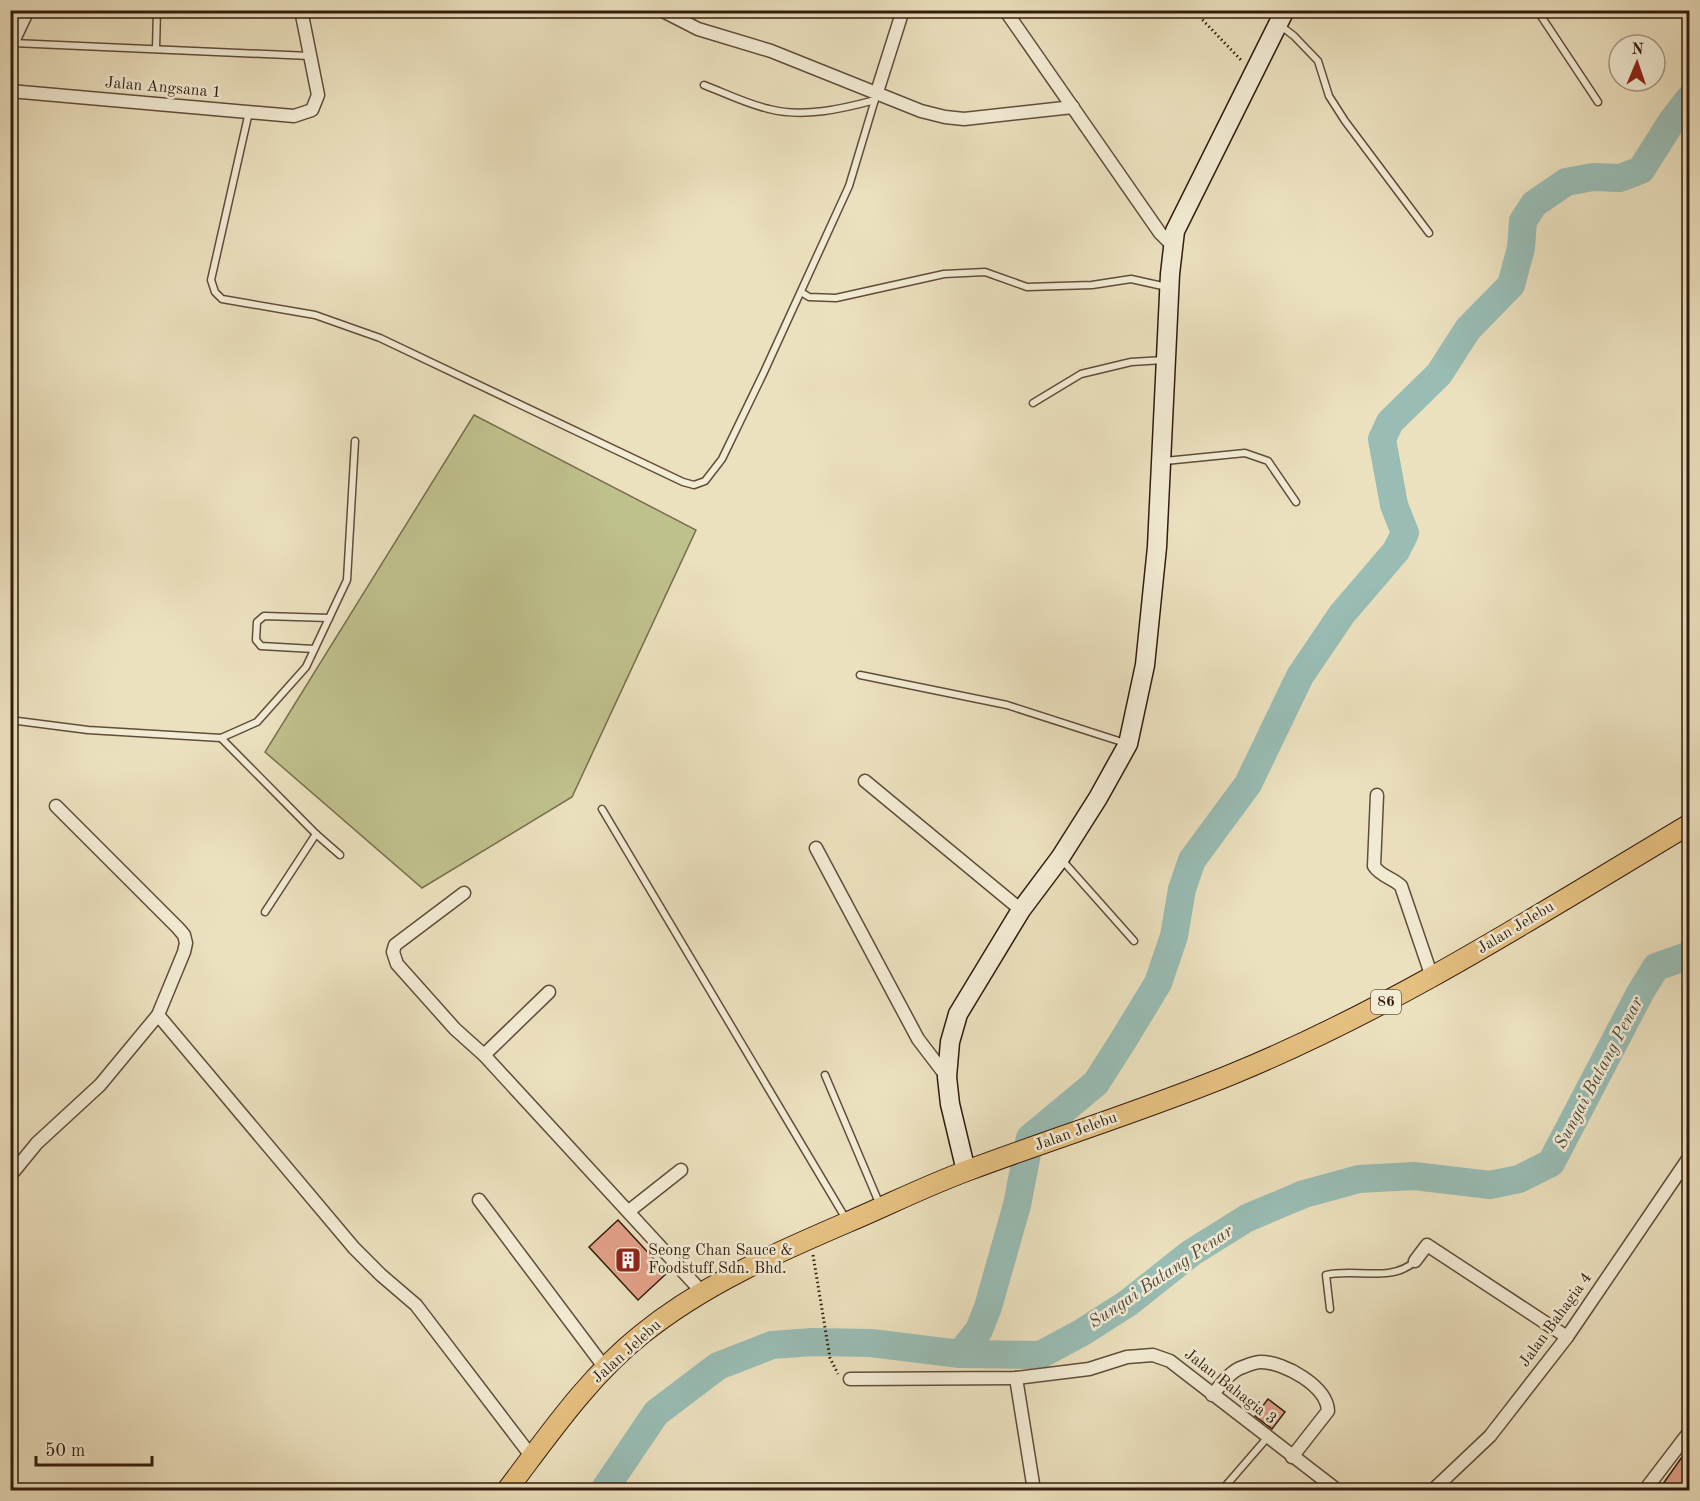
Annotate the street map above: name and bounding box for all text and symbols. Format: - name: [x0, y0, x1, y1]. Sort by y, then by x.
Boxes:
- north arrow: [1607, 33, 1667, 93]
- text: N: [1631, 42, 1645, 58]
- street label: Jalan Angsana 1: [104, 75, 222, 101]
- street label: Jalan Jelebu: [1475, 899, 1557, 957]
- road number: 86: [1371, 990, 1401, 1014]
- water label: Sungai Batang Penar: [1551, 993, 1647, 1152]
- street label: Jalan Jelebu: [1033, 1110, 1120, 1154]
- water label: Sungai Batang Penar: [1086, 1221, 1237, 1332]
- place label: Seong Chan Sauce & Foodstuff Sdn. Bhd.: [648, 1243, 793, 1277]
- building icon: Seong Chan Sauce & Foodstuff Sdn. Bhd.: [613, 1245, 643, 1275]
- street label: Jalan Bahagia 4: [1517, 1270, 1595, 1370]
- street label: Jalan Jelebu: [590, 1317, 665, 1387]
- street label: Jalan Bahagia 3: [1181, 1346, 1279, 1428]
- scale bar: [36, 1429, 152, 1467]
- text: 50 m: [45, 1442, 85, 1460]

